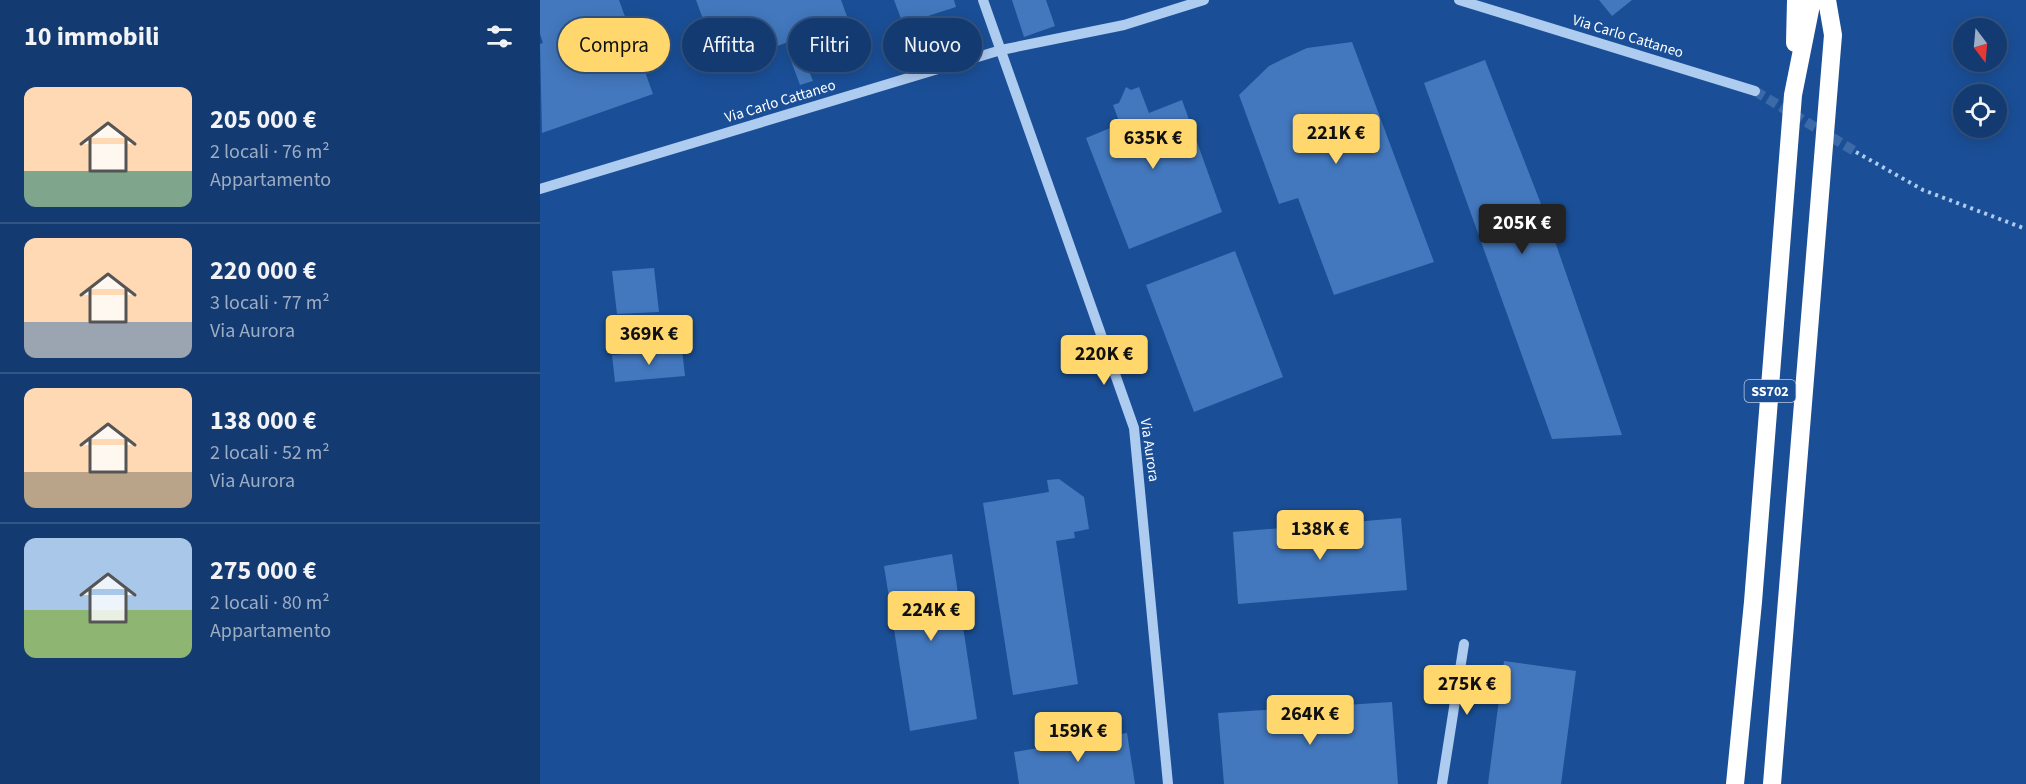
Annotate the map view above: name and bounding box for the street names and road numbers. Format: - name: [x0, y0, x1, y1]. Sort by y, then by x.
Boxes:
- street label: Via Carlo Cattaneo: [1570, 10, 1686, 63]
- street label: Via Carlo Cattaneo: [722, 75, 838, 128]
- road number: SS702: [1744, 380, 1796, 402]
- street label: Via Aurora: [1135, 417, 1164, 483]

